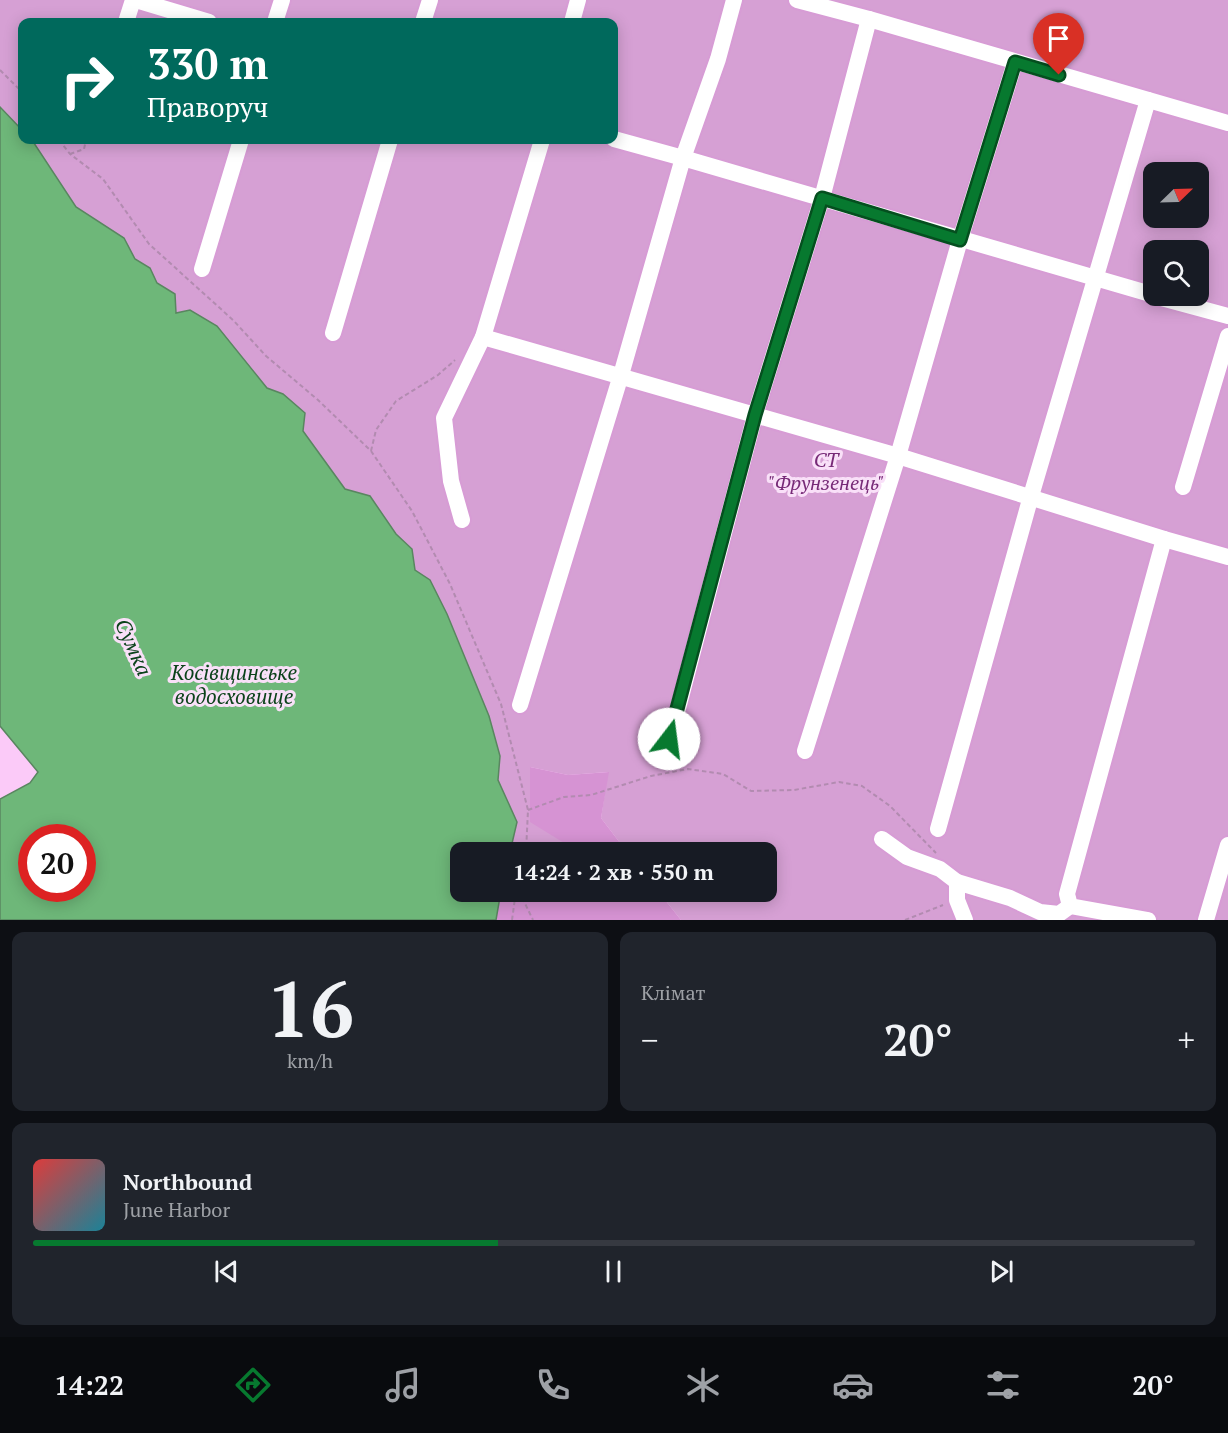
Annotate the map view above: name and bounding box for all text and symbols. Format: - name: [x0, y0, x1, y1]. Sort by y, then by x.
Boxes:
- pin: [1033, 13, 1084, 75]
- icon: arrive: [1042, 22, 1075, 55]
- text: 330 m: [147, 35, 268, 91]
- icon: right: [48, 42, 126, 120]
- text: Праворуч: [147, 89, 268, 125]
- north arrow: [1143, 162, 1209, 228]
- map controls: [1143, 162, 1209, 306]
- button: search: [1143, 240, 1209, 306]
- park label: СТ "Фрунзенець": [768, 446, 884, 496]
- water label: Сумка: [109, 614, 159, 680]
- water label: Косівщинське водосховище: [170, 658, 298, 710]
- position arrow: [637, 707, 701, 771]
- speed limit sign: 20: [18, 824, 96, 902]
- text: 14:24 · 2 хв · 550 m: [513, 857, 714, 886]
- text: 16: [266, 956, 354, 1059]
- text: Клімат: [641, 979, 706, 1006]
- text: 20°: [883, 1009, 953, 1069]
- text: −: [641, 1018, 659, 1061]
- text: +: [1177, 1018, 1195, 1061]
- text: km/h: [287, 1047, 333, 1074]
- text: Northbound: [123, 1167, 252, 1196]
- text: June Harbor: [123, 1196, 230, 1223]
- icon: previous: [210, 1255, 243, 1288]
- icon: pause: [597, 1255, 630, 1288]
- icon: next: [985, 1255, 1018, 1288]
- icon: directions: [232, 1364, 274, 1406]
- icon: music: [382, 1364, 424, 1406]
- icon: phone: [532, 1364, 574, 1406]
- icon: climate: [682, 1364, 724, 1406]
- icon: car: [832, 1364, 874, 1406]
- icon: filters: [982, 1364, 1024, 1406]
- text: 14:22: [54, 1367, 124, 1403]
- text: 20°: [1132, 1367, 1174, 1403]

